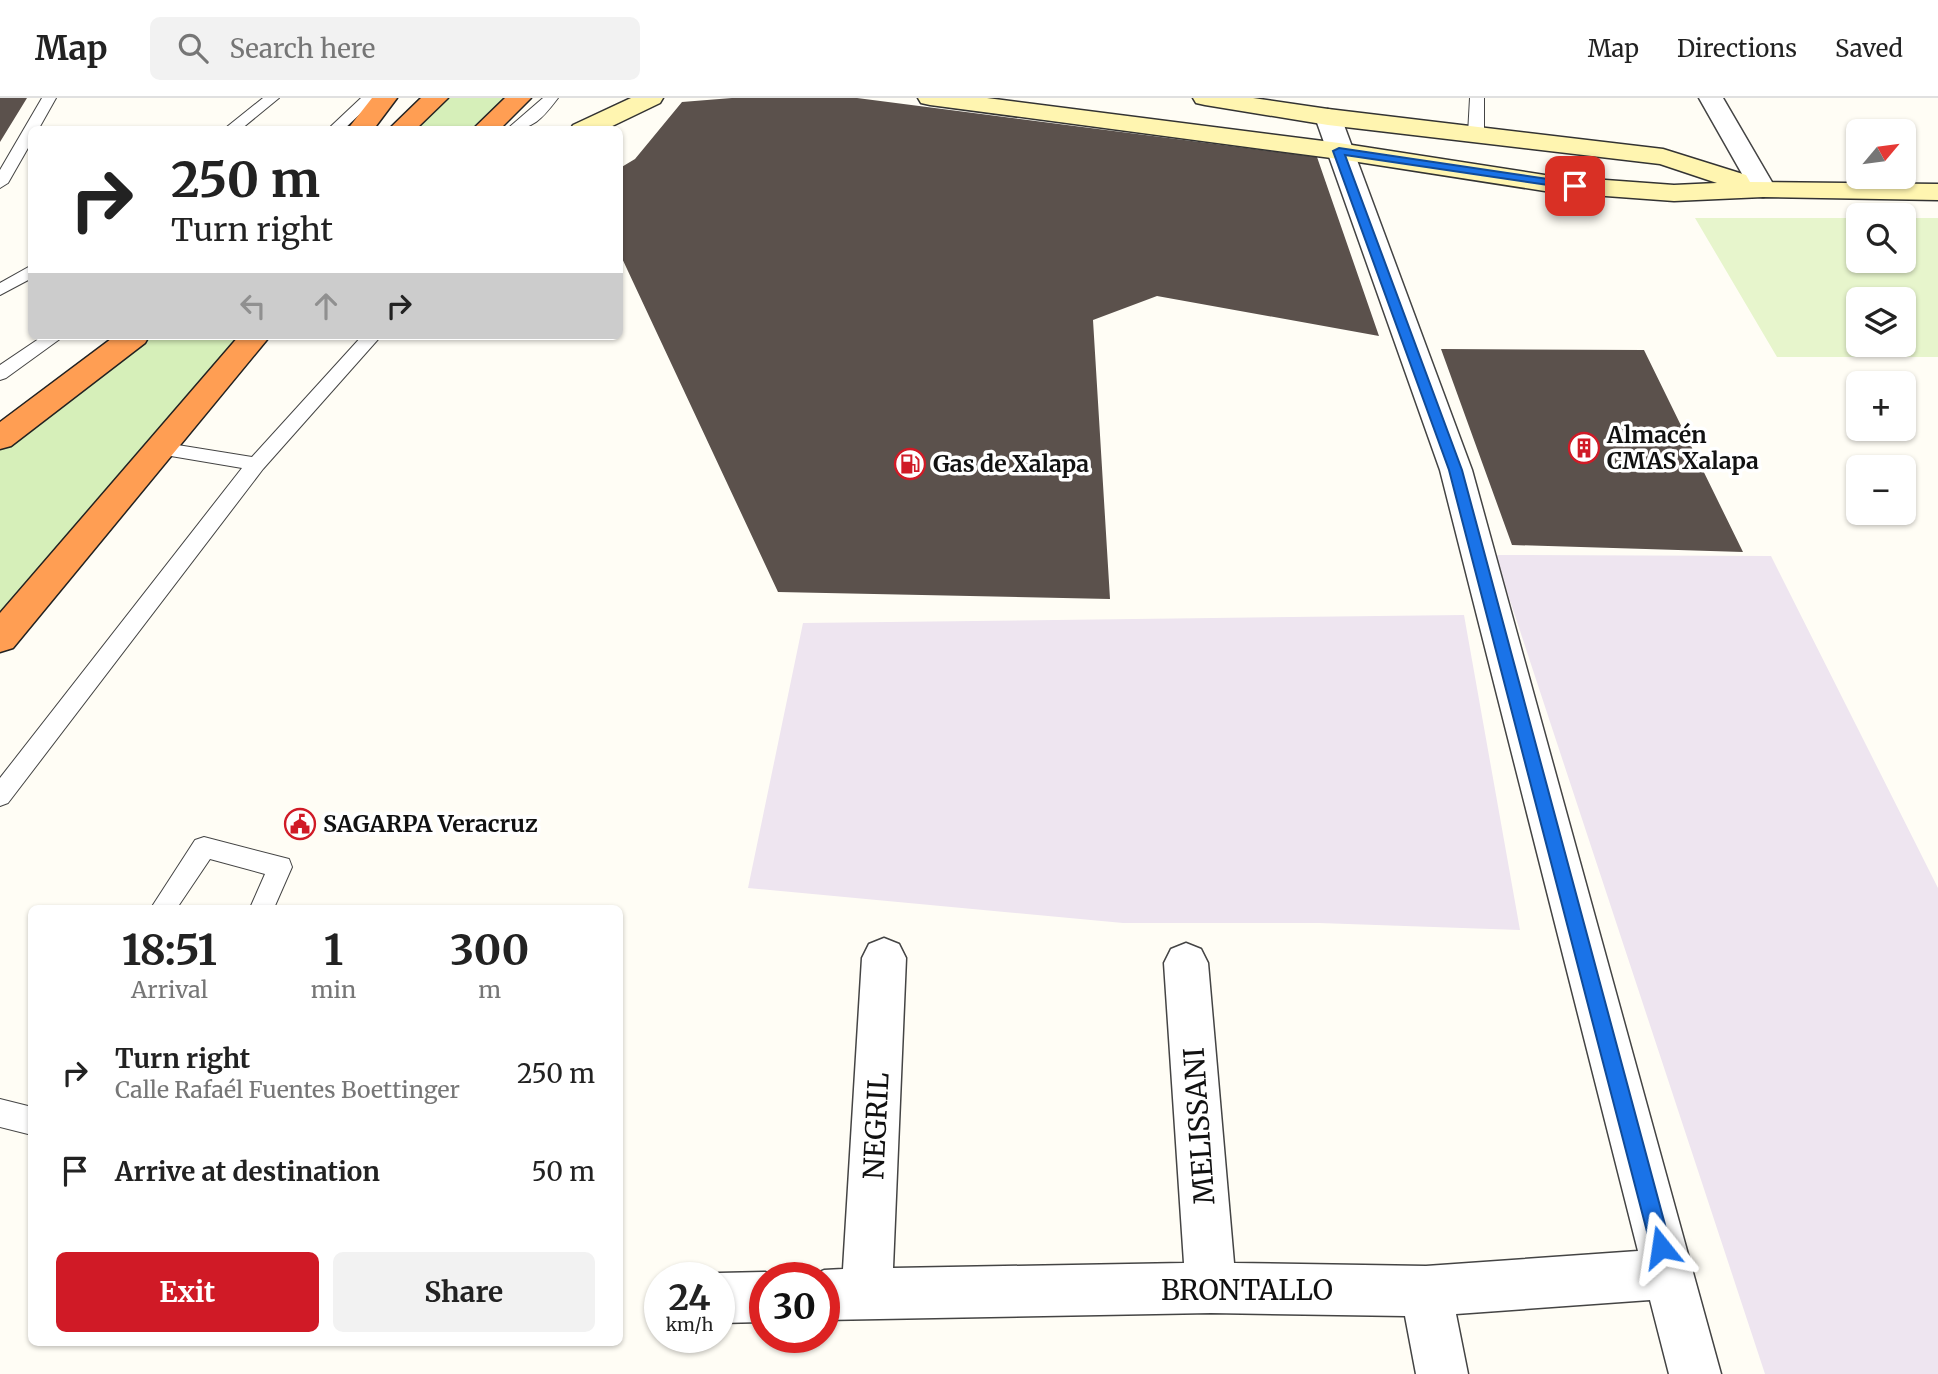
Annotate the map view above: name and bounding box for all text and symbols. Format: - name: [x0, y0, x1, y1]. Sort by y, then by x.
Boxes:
- search box: [150, 17, 640, 80]
- text: Map: [35, 28, 108, 69]
- icon: search: [174, 29, 212, 67]
- text: Search here: [230, 32, 375, 65]
- text: Map: [1588, 33, 1639, 64]
- text: Directions: [1677, 33, 1797, 64]
- text: Saved: [1835, 33, 1903, 64]
- north arrow: [1846, 119, 1916, 189]
- map controls: [1846, 119, 1916, 525]
- text: 250 m: [171, 149, 320, 210]
- icon: right: [56, 154, 147, 245]
- pin: [1545, 156, 1605, 216]
- icon: arrive: [1556, 167, 1594, 205]
- button: search: [1846, 203, 1916, 273]
- text: Turn right: [171, 210, 333, 250]
- icon: left: [234, 287, 272, 325]
- icon: ahead: [307, 287, 345, 325]
- icon: right: [380, 287, 418, 325]
- button: layers: [1846, 287, 1916, 357]
- button: +: [1846, 371, 1916, 441]
- place label: Almacén CMAS Xalapa: [1606, 420, 1759, 475]
- building icon: Almacén CMAS Xalapa: [1567, 431, 1601, 465]
- fuel station icon: Gas de Xalapa: [893, 447, 927, 481]
- place label: Gas de Xalapa: [933, 449, 1089, 478]
- button: −: [1846, 455, 1916, 525]
- public building icon: SAGARPA Veracruz: [283, 807, 317, 841]
- place label: SAGARPA Veracruz: [323, 809, 538, 838]
- text: 18:51: [122, 924, 217, 976]
- text: 1: [324, 924, 343, 976]
- text: 300: [450, 924, 529, 976]
- text: Arrival: [131, 975, 208, 1004]
- text: min: [311, 975, 356, 1004]
- text: m: [478, 975, 501, 1004]
- text: Turn right: [115, 1042, 250, 1075]
- street label: MELISSANI: [1176, 1046, 1222, 1206]
- icon: right: [56, 1054, 94, 1092]
- text: 250 m: [517, 1057, 595, 1090]
- street label: NEGRIL: [855, 1072, 897, 1180]
- text: Calle Rafaél Fuentes Boettinger: [115, 1075, 460, 1104]
- icon: arrive: [56, 1152, 94, 1190]
- text: Arrive at destination: [115, 1155, 380, 1188]
- text: 50 m: [531, 1155, 595, 1188]
- position arrow: [1624, 1210, 1698, 1284]
- button: Exit: [56, 1252, 319, 1332]
- button: Share: [333, 1252, 595, 1332]
- speed limit sign: 30: [749, 1262, 840, 1353]
- street label: BRONTALLO: [1161, 1272, 1333, 1308]
- text: 24: [668, 1276, 711, 1320]
- text: km/h: [666, 1313, 713, 1336]

